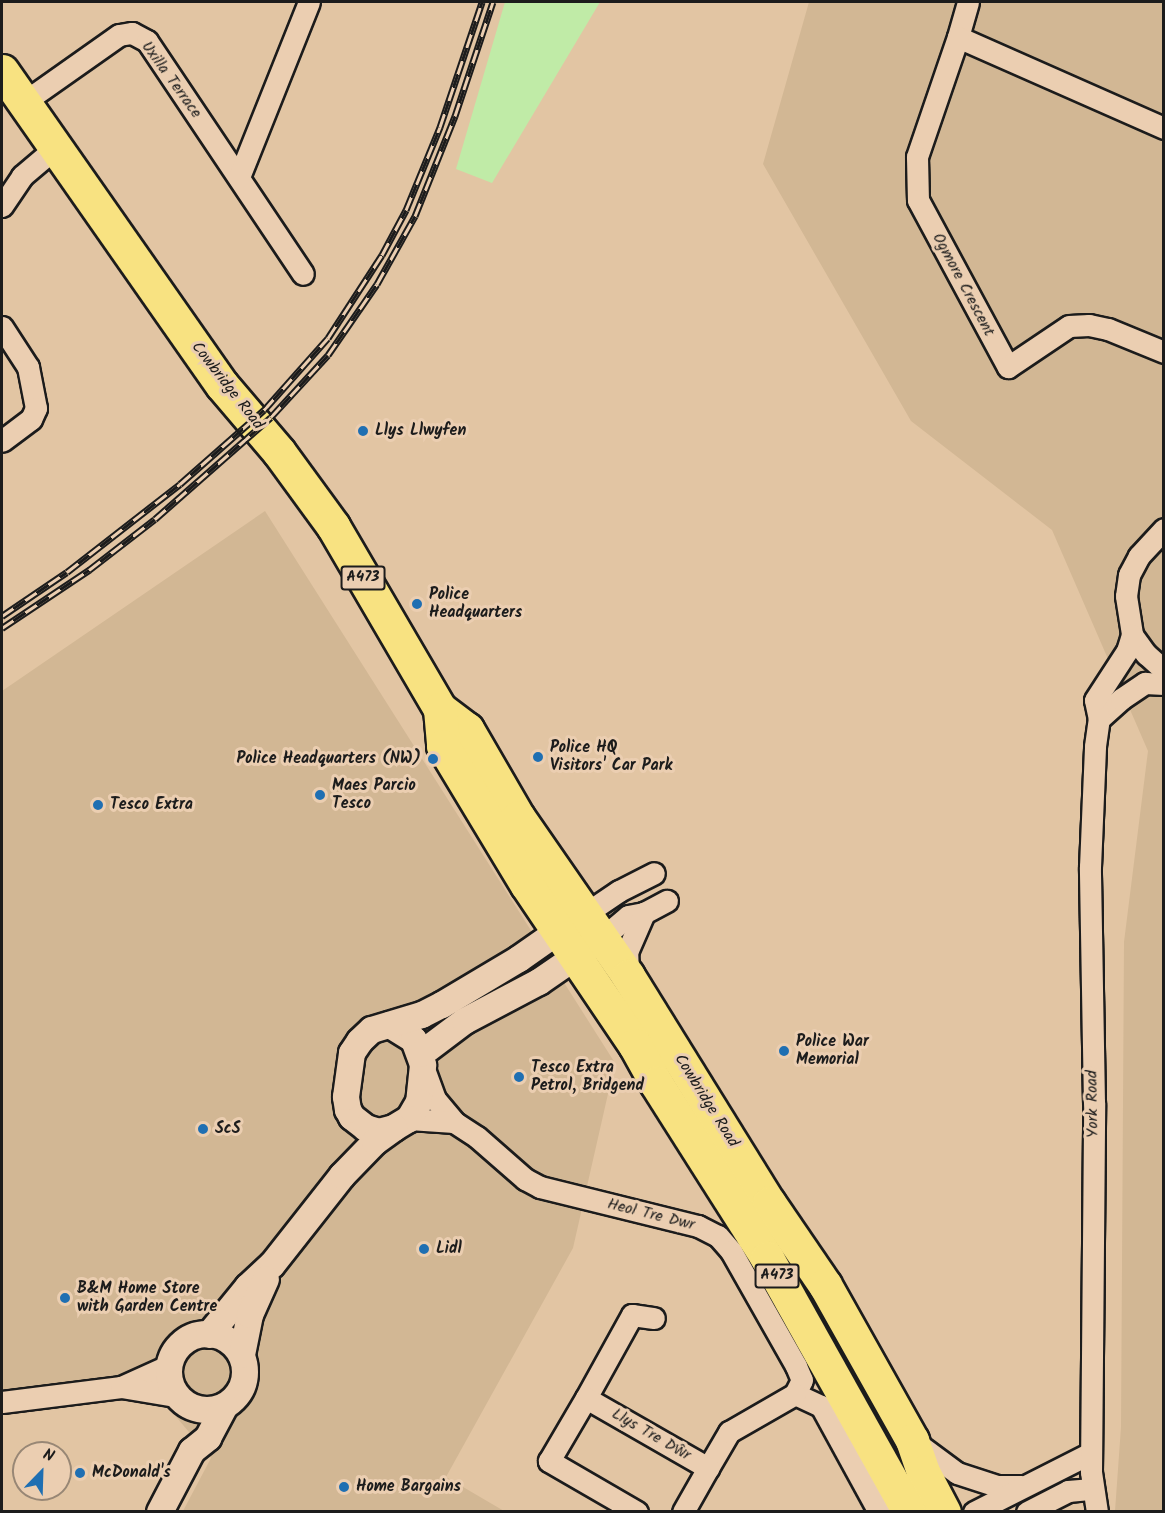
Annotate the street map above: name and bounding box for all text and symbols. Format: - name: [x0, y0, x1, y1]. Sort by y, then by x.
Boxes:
- street label: Uxilla Terrace: [137, 38, 205, 122]
- street label: Ogmore Crescent: [928, 230, 998, 340]
- street label: Cowbridge Road: [187, 338, 267, 434]
- place label: Llys Llwyfen: [375, 421, 466, 441]
- marker: Llys Llwyfen: [356, 424, 370, 438]
- road number: A473: [340, 566, 386, 590]
- place label: Police Headquarters: [429, 585, 522, 623]
- marker: Police Headquarters: [410, 597, 424, 611]
- place label: Police HQ Visitors' Car Park: [550, 738, 672, 776]
- place label: Police Headquarters (NW): [236, 749, 421, 769]
- marker: Police HQ Visitors' Car Park: [531, 750, 545, 764]
- marker: Police Headquarters (NW): [426, 752, 440, 766]
- place label: Maes Parcio Tesco: [332, 776, 416, 814]
- marker: Maes Parcio Tesco: [313, 788, 327, 802]
- place label: Tesco Extra: [110, 795, 193, 815]
- marker: Tesco Extra: [91, 798, 105, 812]
- place label: Police War Memorial: [796, 1032, 869, 1070]
- marker: Police War Memorial: [777, 1044, 791, 1058]
- street label: Cowbridge Road: [670, 1051, 742, 1151]
- place label: Tesco Extra Petrol, Bridgend: [531, 1058, 644, 1096]
- marker: Tesco Extra Petrol, Bridgend: [512, 1070, 526, 1084]
- street label: York Road: [1083, 1070, 1103, 1138]
- place label: ScS: [215, 1119, 240, 1139]
- marker: ScS: [196, 1122, 210, 1136]
- street label: Heol Tre Dwr: [605, 1195, 697, 1235]
- place label: Lidl: [436, 1239, 462, 1259]
- marker: Lidl: [417, 1242, 431, 1256]
- road number: A473: [754, 1264, 800, 1288]
- place label: B&M Home Store with Garden Centre: [77, 1279, 217, 1317]
- marker: B&M Home Store with Garden Centre: [58, 1291, 72, 1305]
- street label: Llys Tre Dŵr: [608, 1405, 694, 1465]
- north arrow: [12, 1441, 72, 1501]
- text: N: [39, 1442, 58, 1469]
- place label: McDonald's: [92, 1463, 171, 1483]
- marker: McDonald's: [73, 1466, 87, 1480]
- place label: Home Bargains: [356, 1477, 461, 1497]
- marker: Home Bargains: [337, 1480, 351, 1494]

